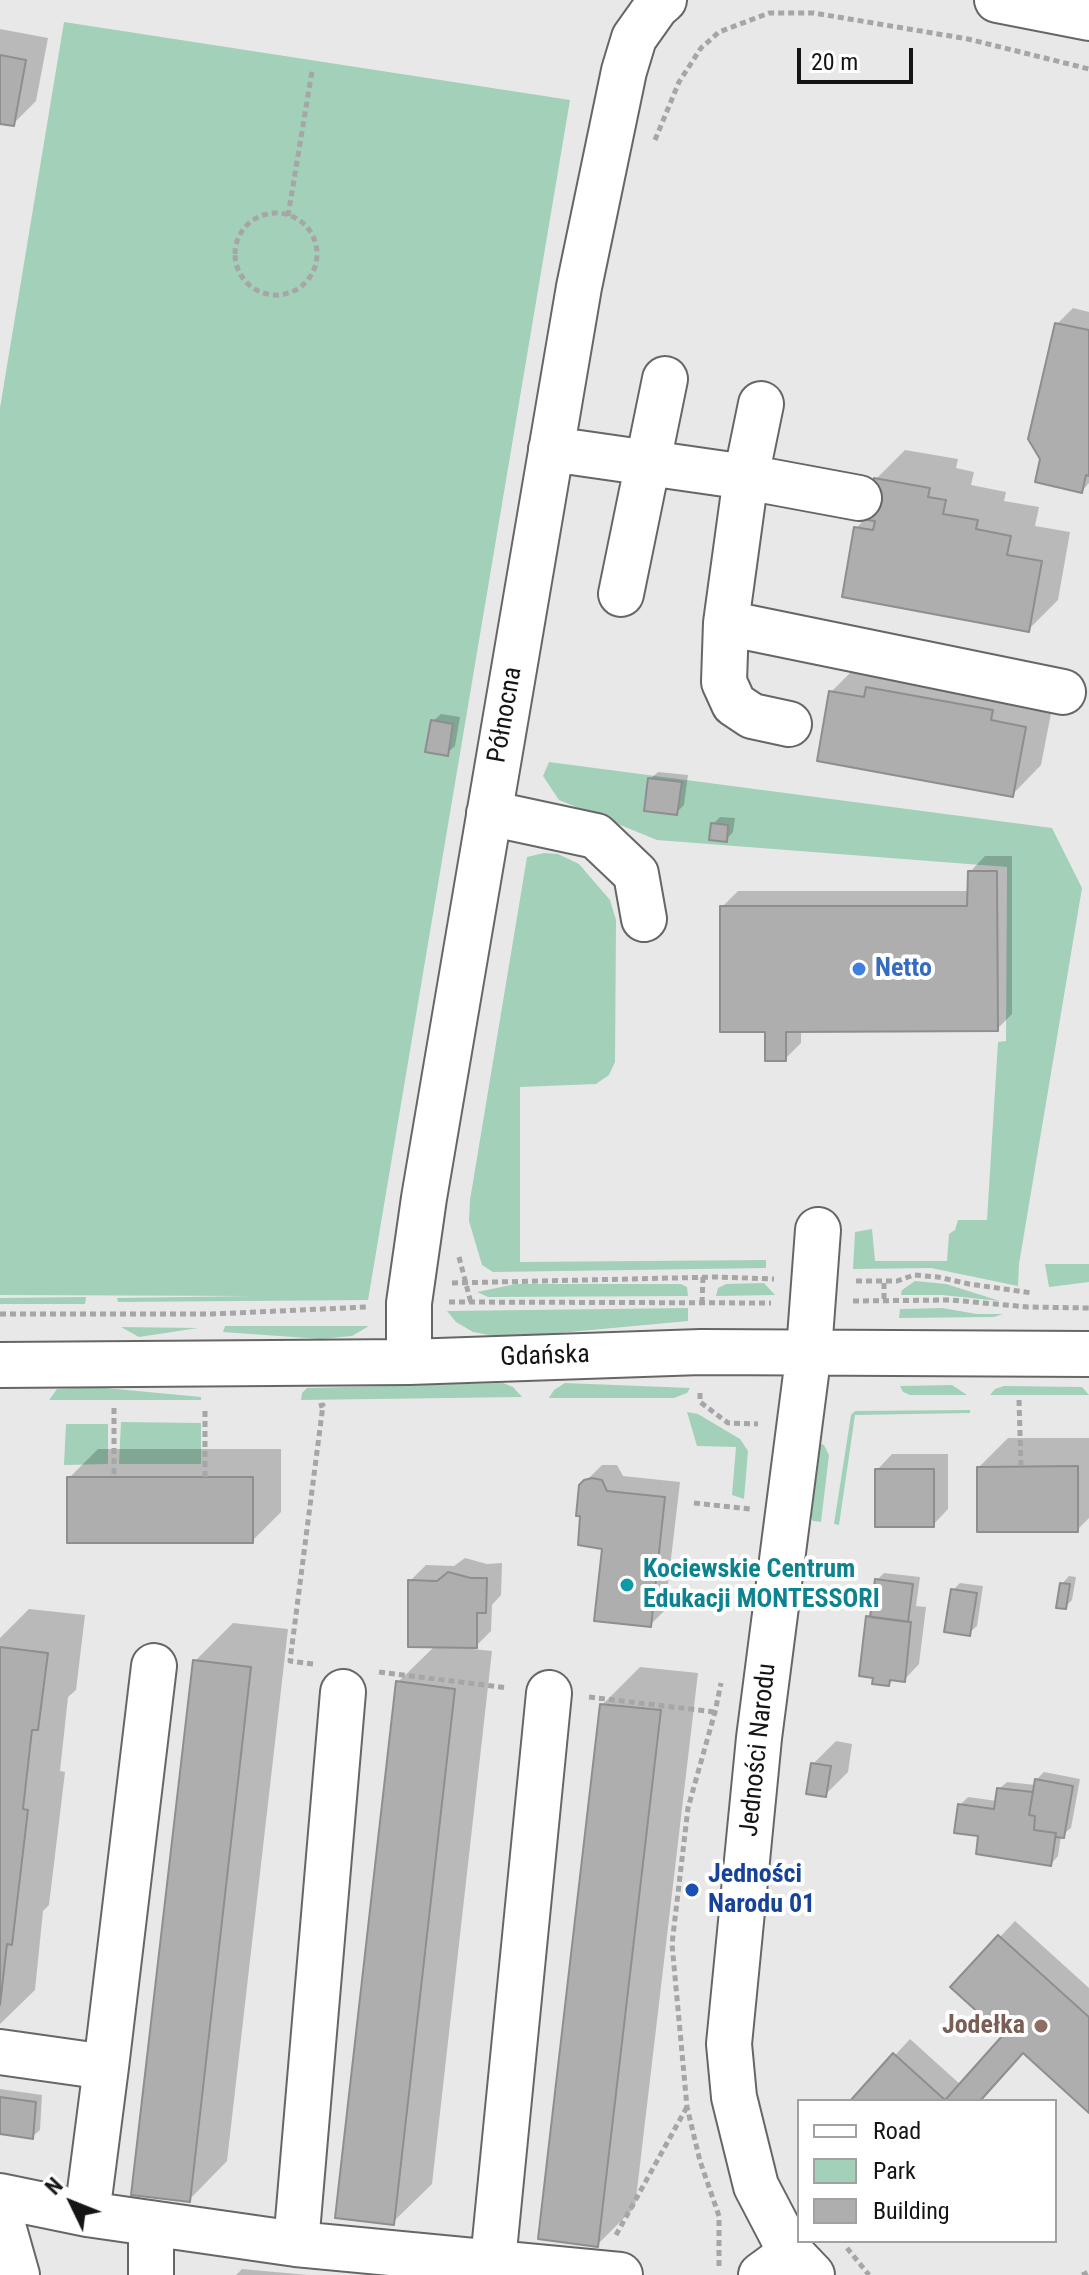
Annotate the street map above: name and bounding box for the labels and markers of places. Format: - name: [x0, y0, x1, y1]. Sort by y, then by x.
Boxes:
- place label: Netto: [875, 953, 932, 985]
- marker: Netto: [850, 960, 868, 978]
- place label: Kociewskie Centrum Edukacji MONTESSORI: [643, 1554, 880, 1616]
- marker: Kociewskie Centrum Edukacji MONTESSORI: [618, 1576, 636, 1594]
- place label: Jedności Narodu 01: [708, 1859, 815, 1920]
- marker: Jedności Narodu 01: [683, 1881, 701, 1899]
- place label: Jodełka: [942, 2010, 1025, 2042]
- marker: Jodełka: [1032, 2017, 1050, 2035]

